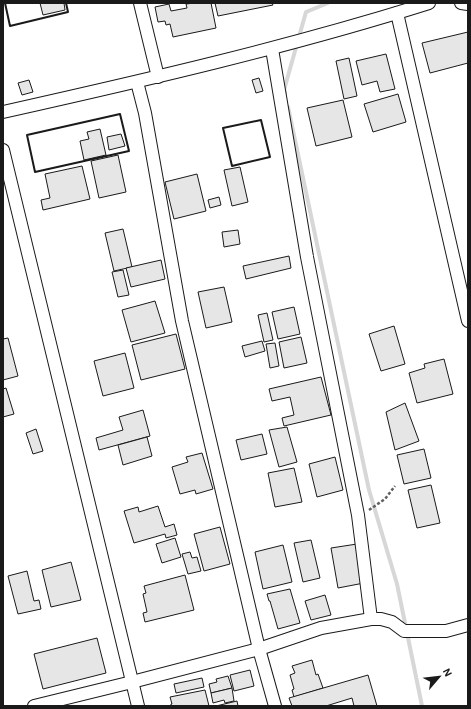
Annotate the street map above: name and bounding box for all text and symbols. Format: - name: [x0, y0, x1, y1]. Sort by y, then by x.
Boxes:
- north arrow: [419, 657, 459, 697]
- text: N: [441, 667, 454, 679]

